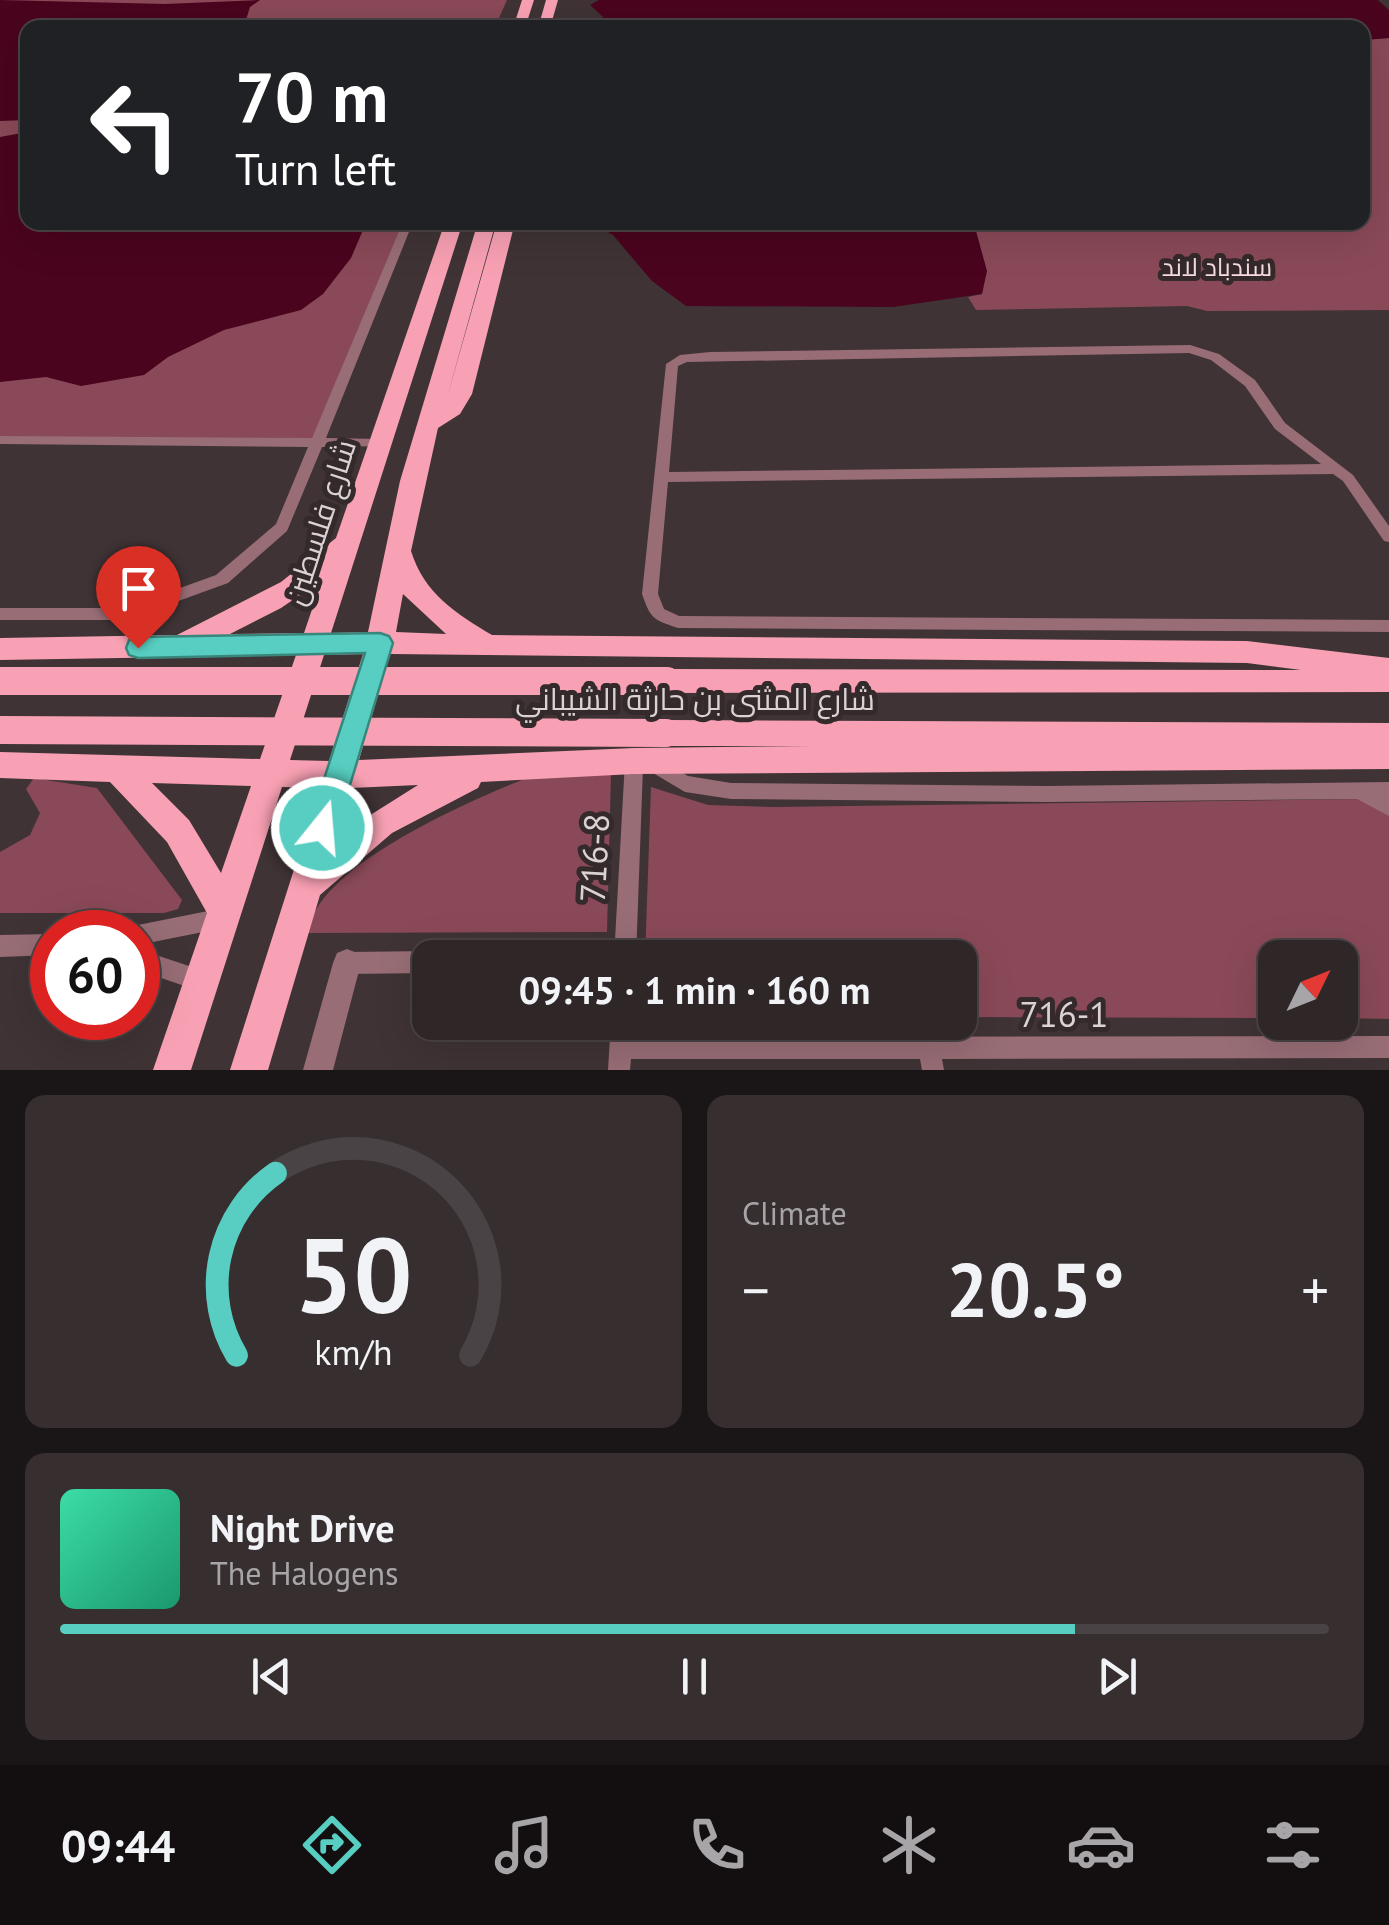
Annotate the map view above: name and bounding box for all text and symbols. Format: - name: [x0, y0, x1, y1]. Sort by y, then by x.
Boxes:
- text: 70 m: [235, 51, 388, 141]
- icon: left: [70, 60, 200, 190]
- text: Turn left: [235, 139, 396, 197]
- park label: سندباد لاند: [1162, 251, 1272, 283]
- street label: شارع فلسطين: [274, 434, 366, 610]
- pin: [96, 546, 181, 649]
- icon: arrive: [111, 561, 166, 616]
- street label: شارع المثنى بن حارثة الشيباني: [515, 679, 875, 723]
- position arrow: [270, 776, 374, 880]
- street label: 716-8: [569, 812, 619, 904]
- speed limit sign: 60: [30, 910, 160, 1040]
- north arrow: [1258, 940, 1358, 1040]
- map controls: [1258, 940, 1358, 1040]
- text: 09:45 · 1 min · 160 m: [519, 965, 870, 1014]
- street label: 716-1: [1020, 991, 1108, 1037]
- text: Climate: [742, 1192, 847, 1234]
- text: 50: [295, 1207, 412, 1342]
- text: 20.5°: [946, 1241, 1125, 1338]
- text: −: [742, 1254, 770, 1325]
- text: +: [1301, 1254, 1329, 1325]
- text: km/h: [314, 1329, 393, 1375]
- text: Night Drive: [210, 1503, 394, 1552]
- text: The Halogens: [210, 1552, 398, 1594]
- icon: previous: [244, 1649, 299, 1704]
- icon: pause: [667, 1649, 722, 1704]
- icon: next: [1090, 1649, 1145, 1704]
- icon: directions: [297, 1810, 367, 1880]
- icon: music: [489, 1810, 559, 1880]
- icon: phone: [682, 1810, 752, 1880]
- icon: climate: [874, 1810, 944, 1880]
- icon: car: [1066, 1810, 1136, 1880]
- icon: filters: [1258, 1810, 1328, 1880]
- text: 09:44: [61, 1816, 175, 1874]

